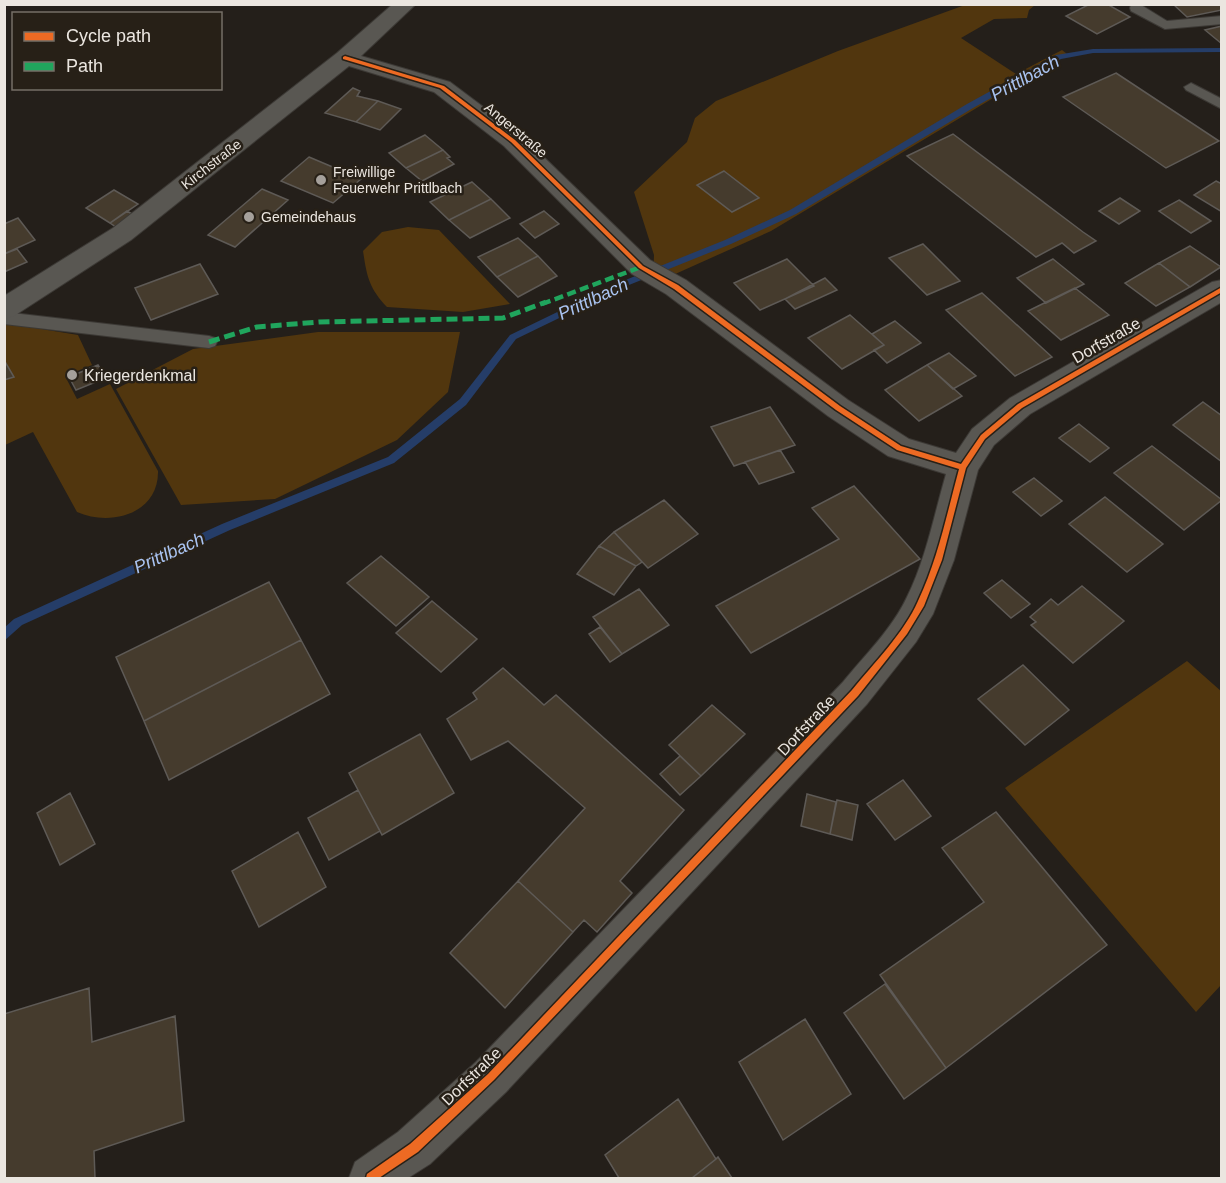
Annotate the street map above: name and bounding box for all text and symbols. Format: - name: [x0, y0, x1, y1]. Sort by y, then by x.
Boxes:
- legend: [12, 12, 222, 90]
- text: Cycle path: [66, 26, 151, 46]
- water label: Prittlbach: [987, 51, 1063, 105]
- text: Path: [66, 56, 103, 76]
- street label: Angerstraße: [481, 99, 551, 161]
- street label: Kirchstraße: [178, 136, 244, 192]
- place label: Freiwillige Feuerwehr Prittlbach: [333, 164, 462, 196]
- marker: Freiwillige Feuerwehr Prittlbach: [314, 173, 328, 187]
- place label: Gemeindehaus: [261, 209, 356, 225]
- marker: Gemeindehaus: [242, 210, 256, 224]
- water label: Prittlbach: [555, 274, 631, 324]
- street label: Dorfstraße: [1069, 314, 1143, 367]
- place label: Kriegerdenkmal: [84, 367, 196, 384]
- marker: Kriegerdenkmal: [65, 368, 79, 382]
- water label: Prittlbach: [131, 529, 207, 577]
- street label: Dorfstraße: [774, 692, 838, 759]
- street label: Dorfstraße: [438, 1044, 505, 1109]

